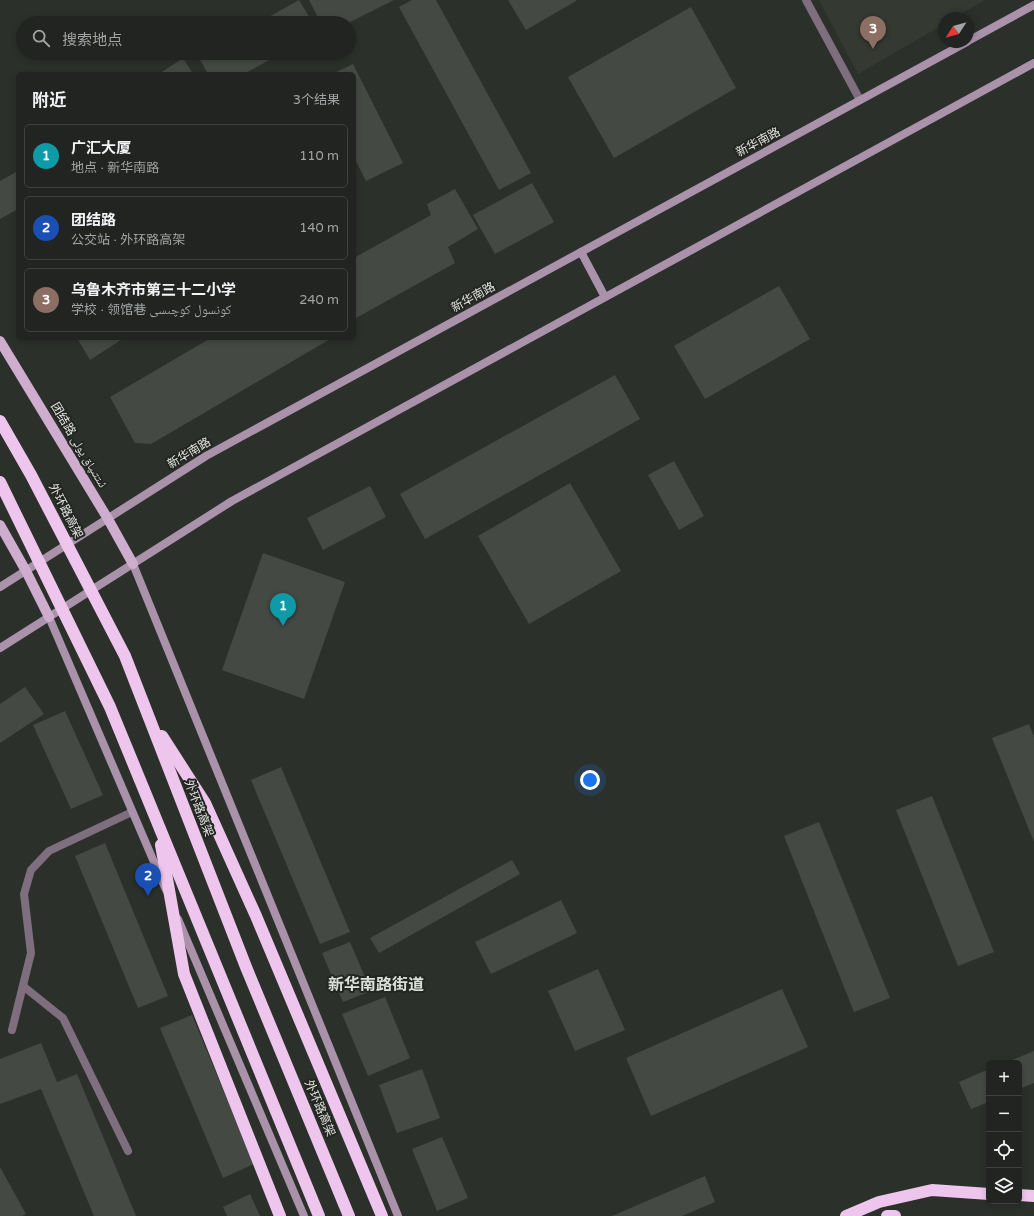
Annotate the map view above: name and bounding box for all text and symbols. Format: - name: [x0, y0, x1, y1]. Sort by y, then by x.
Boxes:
- north arrow: [938, 12, 974, 48]
- search box: [16, 16, 356, 60]
- pin: 3: [860, 16, 886, 49]
- icon: search: [30, 27, 52, 49]
- text: 搜索地点: [62, 31, 122, 49]
- text: 附近: [32, 90, 66, 111]
- text: 3个结果: [293, 92, 340, 108]
- street label: 新华南路: [734, 125, 782, 159]
- text: 广汇大厦: [71, 139, 131, 157]
- text: 1: [42, 148, 50, 164]
- text: 110 m: [299, 148, 339, 164]
- text: 地点 · 新华南路: [71, 160, 159, 176]
- text: 团结路: [71, 211, 116, 229]
- text: 2: [42, 220, 50, 236]
- text: 140 m: [299, 220, 339, 236]
- text: 公交站 · 外环路高架: [71, 232, 185, 248]
- street label: 新华南路: [449, 279, 497, 315]
- text: 乌鲁木齐市第三十二小学: [71, 281, 236, 299]
- text: 3: [42, 292, 50, 308]
- text: 240 m: [299, 292, 339, 308]
- text: 学校 · 领馆巷 كونسول كوچىسى: [71, 302, 232, 318]
- street label: 团结路 ئىتتىپاق يولى: [48, 400, 110, 490]
- street label: 新华南路: [165, 435, 213, 471]
- street label: 外环路高架: [46, 481, 86, 541]
- pin: 1: [270, 593, 296, 626]
- your location: [580, 770, 600, 790]
- street label: 外环路高架: [182, 777, 216, 839]
- pin: 2: [135, 863, 161, 896]
- district label: 新华南路街道: [328, 975, 424, 995]
- map controls: [986, 1060, 1022, 1204]
- button: +: [986, 1060, 1022, 1096]
- street label: 外环路高架: [302, 1078, 338, 1138]
- button: −: [986, 1096, 1022, 1132]
- button: locate: [986, 1132, 1022, 1168]
- button: layers: [986, 1168, 1022, 1204]

